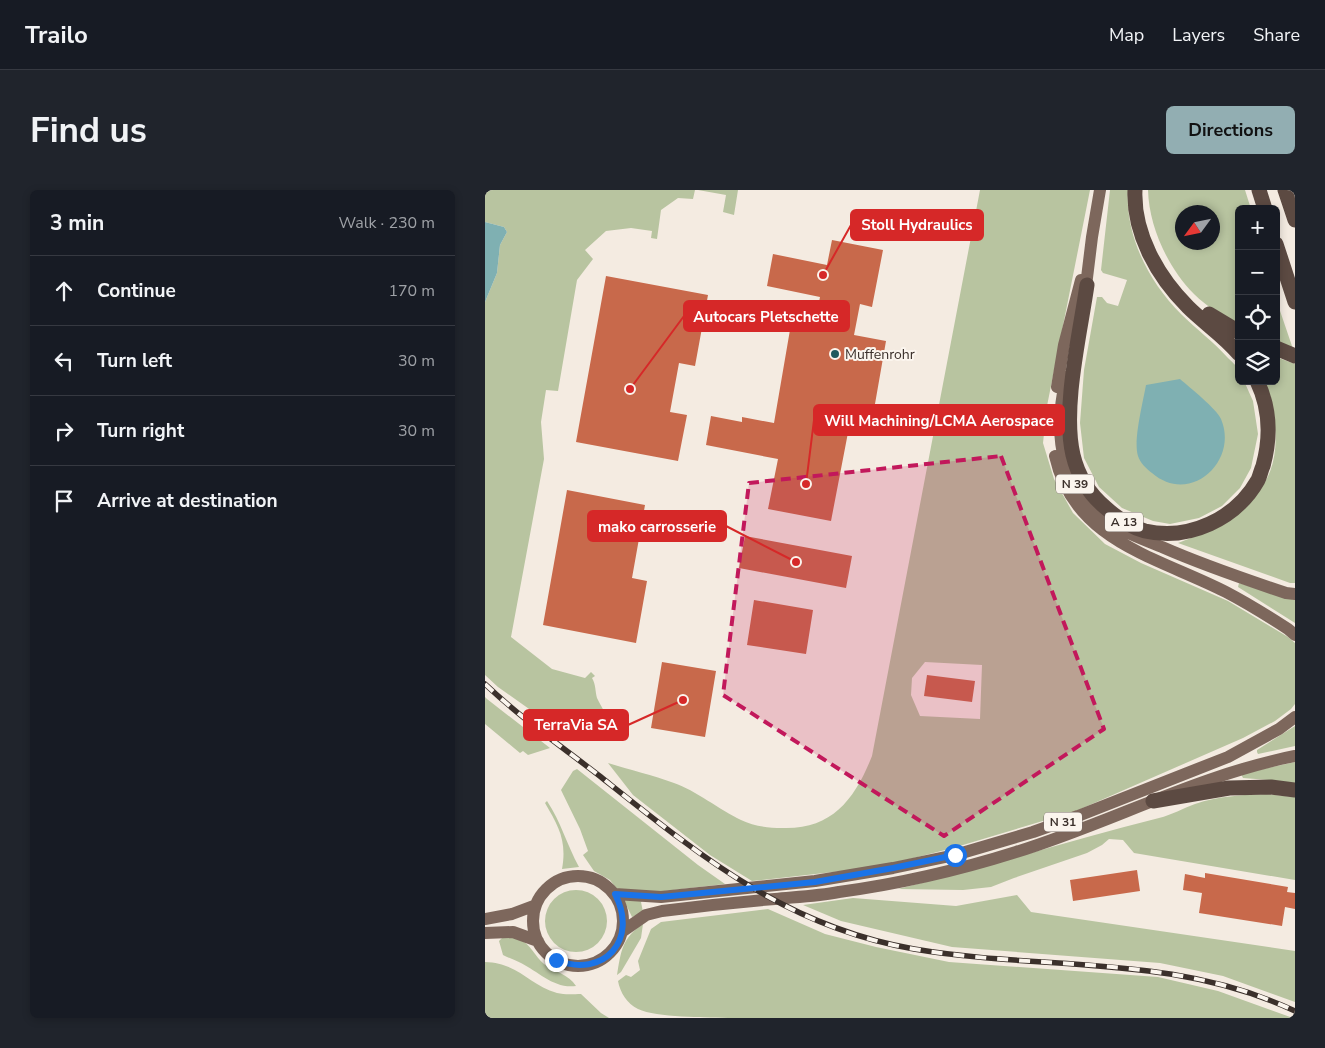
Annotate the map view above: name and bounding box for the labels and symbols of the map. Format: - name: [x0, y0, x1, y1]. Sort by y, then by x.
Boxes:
- north arrow: [1175, 205, 1220, 250]
- callout: Stoll Hydraulics: [851, 210, 983, 240]
- text: Stoll Hydraulics: [861, 215, 973, 235]
- callout: Autocars Pletschette: [684, 301, 849, 331]
- text: Autocars Pletschette: [693, 307, 839, 327]
- place label: Muffenrohr: [845, 345, 915, 364]
- marker: Muffenrohr: [829, 348, 841, 360]
- callout: Will Machining/LCMA Aerospace: [814, 405, 1064, 435]
- text: Will Machining/LCMA Aerospace: [824, 411, 1054, 431]
- road number: N 39: [1056, 474, 1094, 494]
- callout: mako carrosserie: [588, 511, 726, 541]
- road number: A 13: [1105, 512, 1143, 532]
- text: mako carrosserie: [598, 517, 716, 537]
- callout: TerraVia SA: [524, 710, 628, 740]
- text: TerraVia SA: [534, 715, 619, 735]
- road number: N 31: [1044, 812, 1082, 832]
- route start: [944, 844, 967, 867]
- route end: [545, 949, 568, 972]

